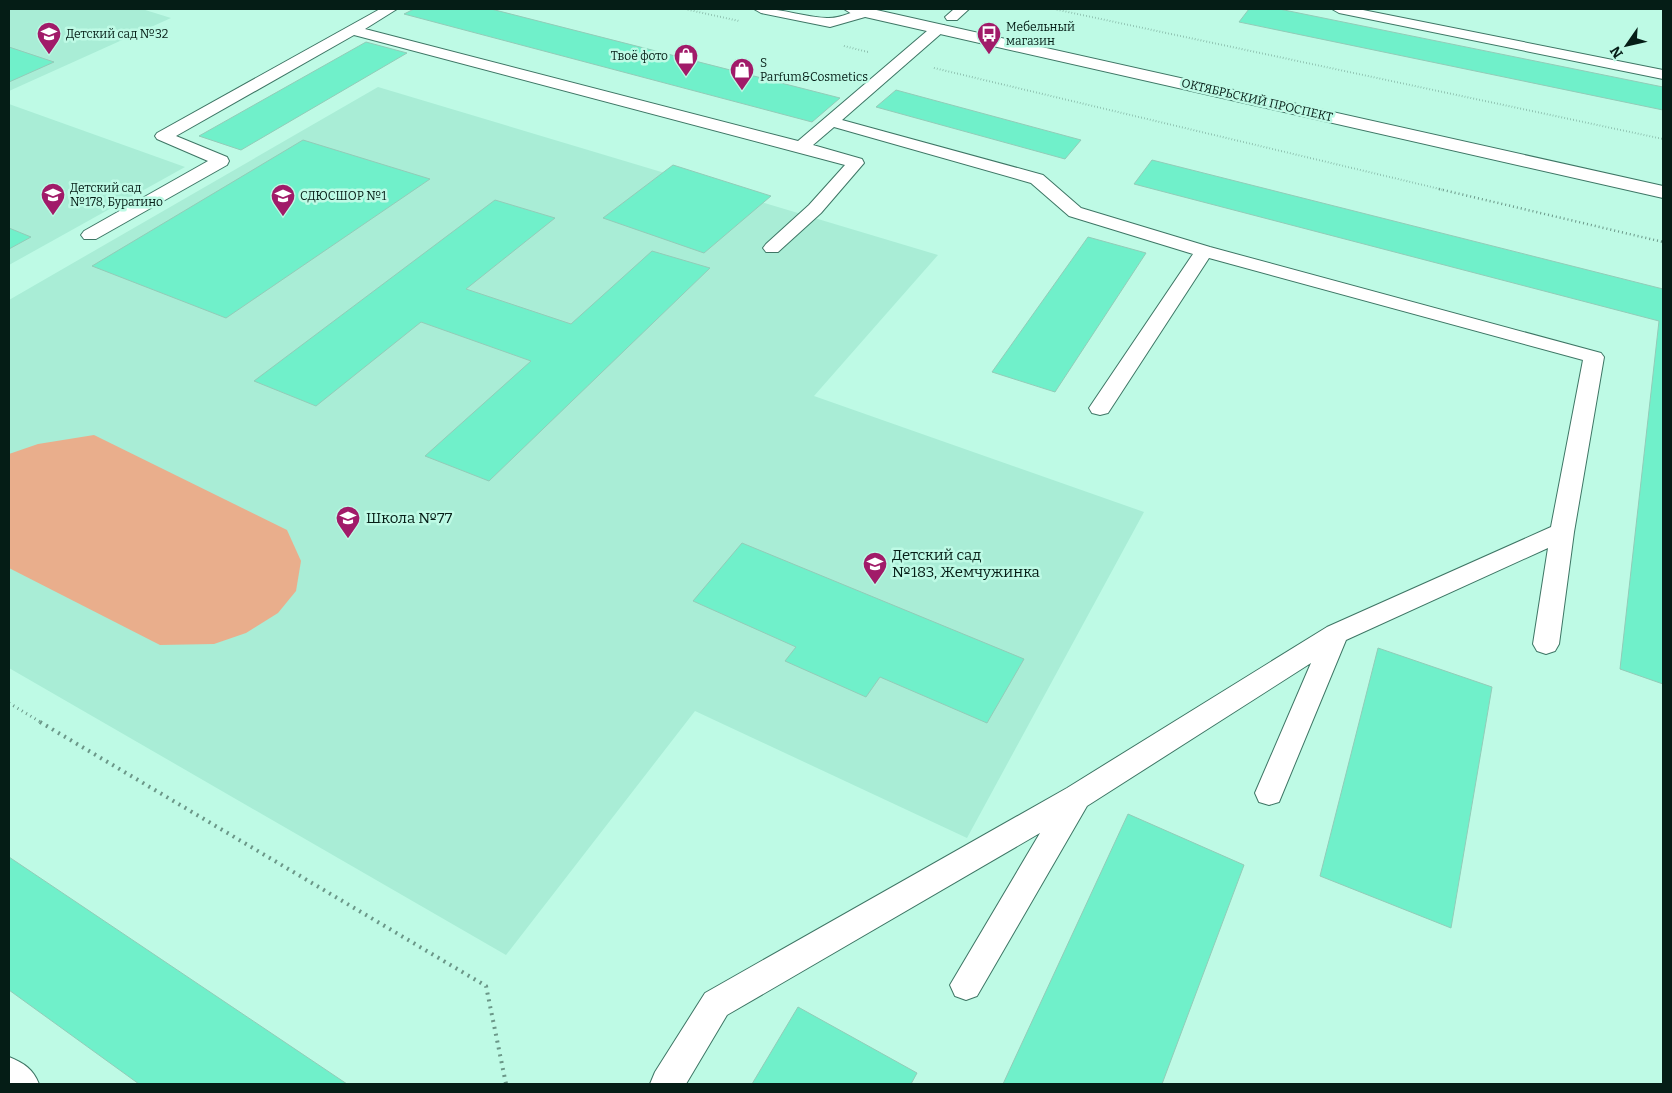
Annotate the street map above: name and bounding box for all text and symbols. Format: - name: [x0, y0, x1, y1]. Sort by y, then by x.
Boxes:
- place label: Мебельный магазин: [1006, 20, 1075, 48]
- north arrow: [1602, 20, 1652, 70]
- school or university icon: Детский сад №32: [36, 21, 62, 55]
- bus stop icon: Мебельный магазин: [976, 21, 1002, 55]
- place label: Детский сад №32: [66, 27, 168, 41]
- shop icon: Твоё фото: [673, 43, 699, 77]
- text: N: [1606, 43, 1627, 61]
- place label: Твоё фото: [611, 49, 668, 63]
- place label: S Parfum&Cosmetics: [760, 56, 868, 84]
- shop icon: S Parfum&Cosmetics: [729, 57, 755, 91]
- street label: ОКТЯБРЬСКИЙ ПРОСПЕКТ: [1180, 75, 1334, 124]
- place label: Детский сад №178, Буратино: [70, 181, 163, 209]
- school or university icon: Детский сад №178, Буратино: [40, 182, 66, 216]
- school or university icon: СДЮСШОР №1: [270, 183, 296, 217]
- place label: СДЮСШОР №1: [300, 189, 386, 203]
- school or university icon: Школа №77: [335, 505, 361, 539]
- place label: Школа №77: [366, 509, 453, 527]
- place label: Детский сад №183, Жемчужинка: [892, 546, 1040, 581]
- school or university icon: Детский сад №183, Жемчужинка: [862, 551, 888, 585]

